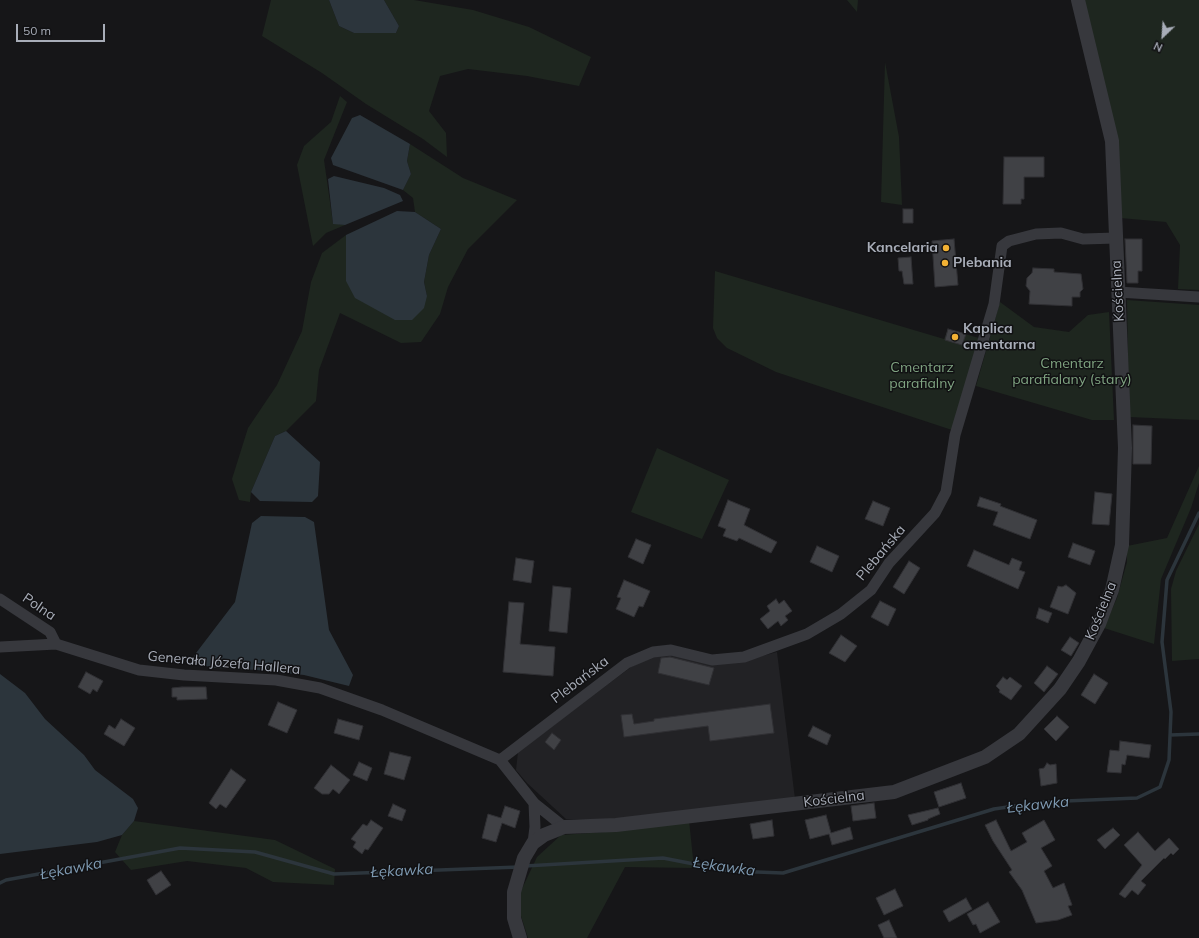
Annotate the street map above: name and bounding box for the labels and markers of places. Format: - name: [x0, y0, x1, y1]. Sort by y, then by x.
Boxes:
- place label: Kancelaria: [867, 240, 938, 256]
- marker: Kancelaria: [941, 243, 951, 253]
- place label: Plebania: [953, 255, 1012, 271]
- marker: Plebania: [940, 258, 950, 268]
- place label: Kaplica cmentarna: [963, 321, 1035, 354]
- marker: Kaplica cmentarna: [950, 332, 960, 342]

